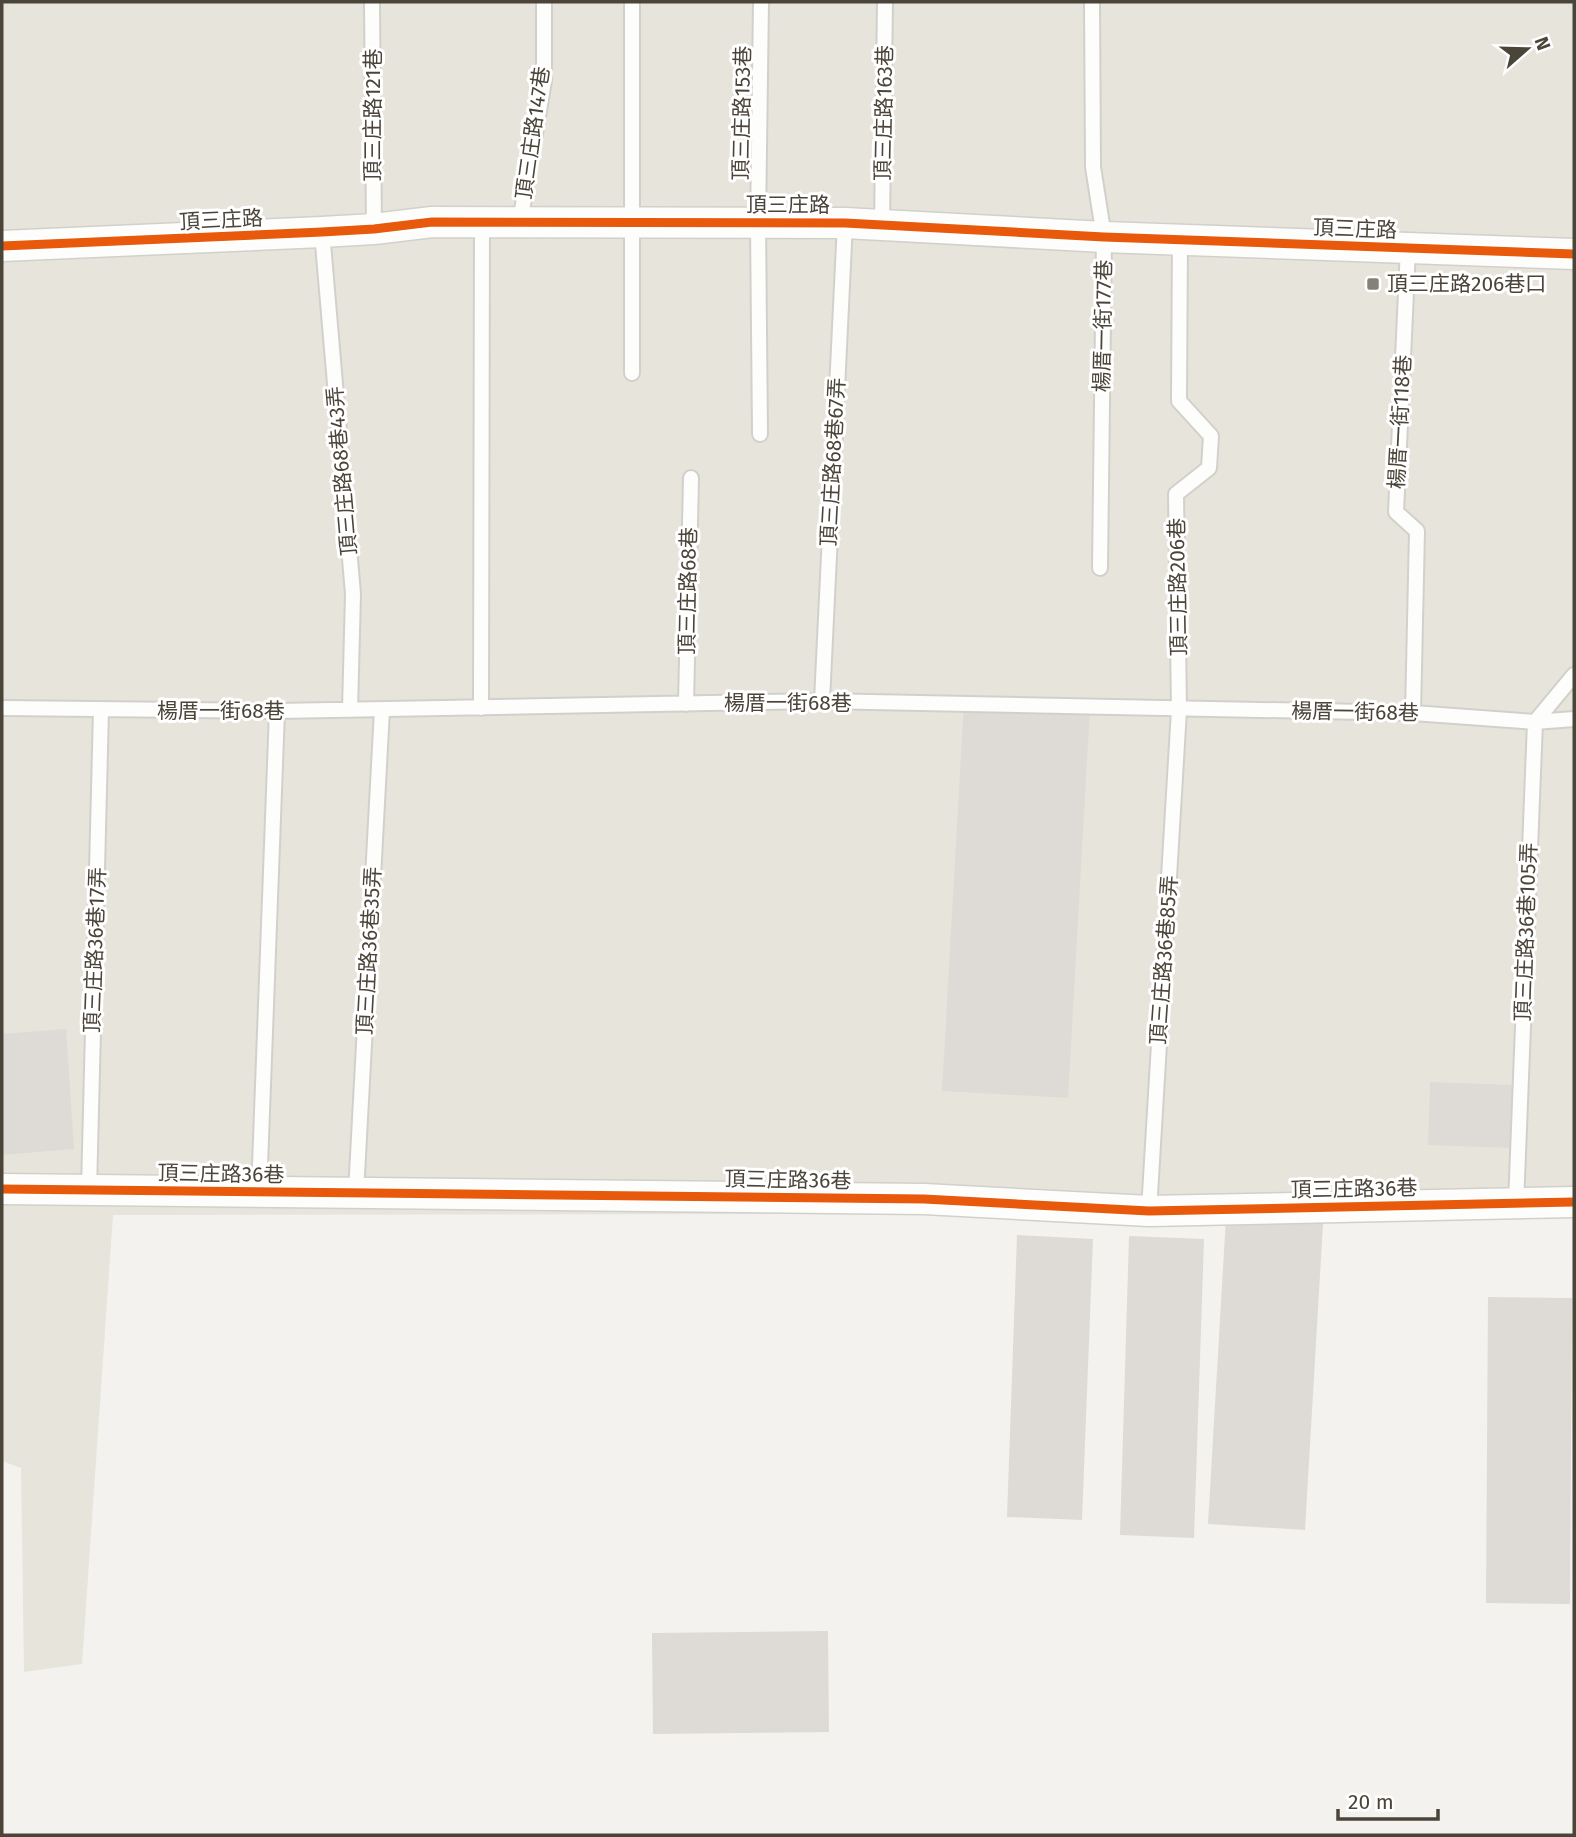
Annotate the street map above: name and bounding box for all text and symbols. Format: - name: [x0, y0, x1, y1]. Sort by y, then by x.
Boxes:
- north arrow: [1492, 14, 1562, 84]
- text: N: [1530, 33, 1555, 53]
- street label: 頂三庄路153巷: [728, 45, 756, 181]
- street label: 頂三庄路163巷: [870, 45, 898, 181]
- street label: 頂三庄路121巷: [360, 48, 386, 182]
- street label: 頂三庄路147巷: [511, 65, 555, 201]
- street label: 頂三庄路: [746, 192, 830, 218]
- street label: 頂三庄路: [178, 205, 264, 235]
- street label: 頂三庄路: [1313, 215, 1397, 243]
- street label: 楊厝一街177巷: [1089, 259, 1117, 393]
- place label: 頂三庄路206巷口: [1387, 271, 1546, 297]
- marker: 頂三庄路206巷口: [1365, 276, 1381, 292]
- street label: 楊厝一街118巷: [1383, 354, 1417, 490]
- street label: 頂三庄路68巷67弄: [816, 377, 850, 547]
- street label: 頂三庄路68巷43弄: [322, 385, 362, 557]
- street label: 頂三庄路206巷: [1164, 518, 1192, 656]
- street label: 頂三庄路68巷: [674, 527, 702, 655]
- street label: 楊厝一街68巷: [724, 690, 852, 716]
- street label: 楊厝一街68巷: [157, 698, 285, 724]
- street label: 楊厝一街68巷: [1291, 698, 1419, 726]
- street label: 頂三庄路36巷105弄: [1510, 842, 1542, 1022]
- street label: 頂三庄路36巷35弄: [352, 866, 386, 1036]
- street label: 頂三庄路36巷17弄: [79, 867, 111, 1033]
- street label: 頂三庄路36巷85弄: [1145, 874, 1183, 1046]
- street label: 頂三庄路36巷: [157, 1160, 285, 1188]
- street label: 頂三庄路36巷: [724, 1166, 852, 1194]
- street label: 頂三庄路36巷: [1290, 1175, 1418, 1203]
- scale bar: [1338, 1778, 1438, 1822]
- text: 20 m: [1348, 1789, 1394, 1815]

